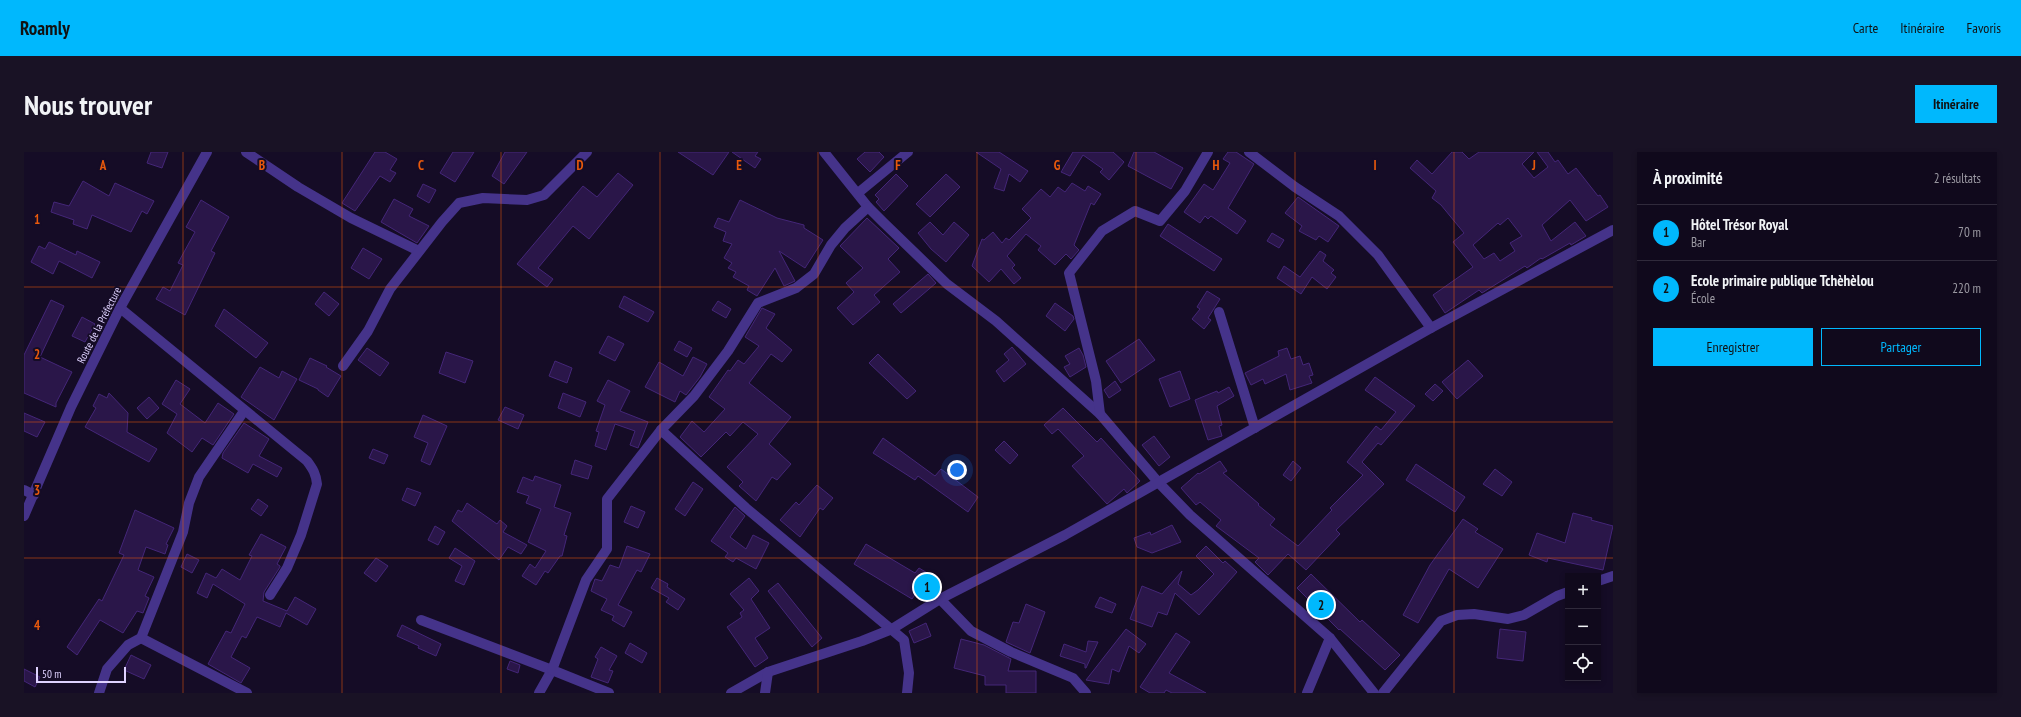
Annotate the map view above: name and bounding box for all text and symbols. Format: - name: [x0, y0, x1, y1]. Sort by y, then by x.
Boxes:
- text: Roamly: [20, 16, 70, 40]
- text: Carte: [1853, 19, 1878, 37]
- text: Itinéraire: [1900, 19, 1945, 37]
- text: Favoris: [1967, 19, 2001, 37]
- button: Itinéraire: [1915, 85, 1997, 123]
- text: Nous trouver: [24, 86, 152, 123]
- text: A: [99, 157, 107, 174]
- text: B: [259, 157, 265, 174]
- text: C: [418, 157, 424, 174]
- text: D: [577, 157, 584, 174]
- text: E: [736, 157, 742, 174]
- text: F: [895, 157, 901, 174]
- text: G: [1054, 157, 1061, 174]
- text: H: [1213, 157, 1220, 174]
- text: I: [1373, 157, 1377, 174]
- text: J: [1531, 157, 1536, 174]
- text: À proximité: [1653, 167, 1723, 189]
- text: 2 résultats: [1934, 170, 1981, 187]
- text: 1: [34, 211, 40, 228]
- text: Hôtel Trésor Royal: [1691, 215, 1788, 234]
- text: 1: [1663, 224, 1669, 241]
- text: 70 m: [1958, 224, 1981, 241]
- text: Bar: [1691, 234, 1706, 251]
- text: Ecole primaire publique Tchèhèlou: [1691, 271, 1874, 290]
- text: 2: [1663, 280, 1669, 297]
- text: 220 m: [1952, 280, 1981, 297]
- street label: Route de la Préfecture: [74, 284, 124, 366]
- text: École: [1691, 290, 1715, 307]
- button: Enregistrer: [1653, 328, 1813, 366]
- button: Partager: [1821, 328, 1981, 366]
- text: 2: [34, 346, 40, 363]
- your location: [947, 460, 967, 480]
- text: 3: [34, 482, 40, 499]
- pin: 1: [914, 572, 940, 602]
- map controls: [1565, 573, 1601, 681]
- button: +: [1565, 573, 1601, 609]
- pin: 2: [1308, 590, 1334, 620]
- button: −: [1565, 609, 1601, 645]
- text: 4: [34, 617, 41, 634]
- button: locate: [1565, 645, 1601, 681]
- scale bar: [36, 665, 126, 684]
- text: 50 m: [42, 667, 61, 681]

